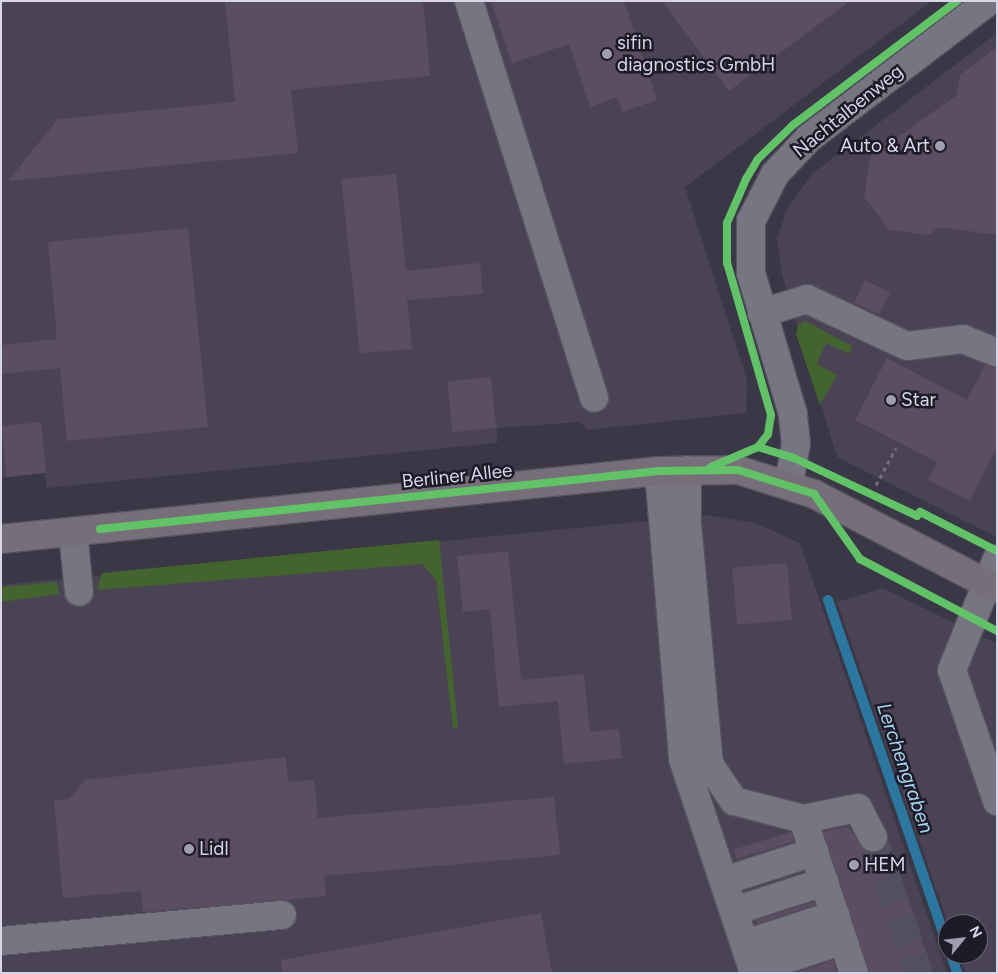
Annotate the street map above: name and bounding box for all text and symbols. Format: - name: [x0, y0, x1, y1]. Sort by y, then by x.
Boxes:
- place label: sifin diagnostics GmbH: [617, 32, 775, 76]
- marker: sifin diagnostics GmbH: [601, 48, 613, 60]
- street label: Nachtalbenweg: [789, 60, 907, 162]
- place label: Auto & Art: [840, 135, 930, 157]
- marker: Auto & Art: [934, 140, 946, 152]
- place label: Star: [901, 389, 936, 411]
- marker: Star: [885, 394, 897, 406]
- street label: Berliner Allee: [401, 459, 513, 493]
- water label: Lerchengraben: [871, 700, 939, 836]
- place label: Lidl: [199, 838, 229, 860]
- marker: Lidl: [183, 843, 195, 855]
- place label: HEM: [864, 854, 906, 876]
- marker: HEM: [848, 859, 860, 871]
- north arrow: [938, 914, 988, 964]
- text: N: [966, 923, 986, 941]

